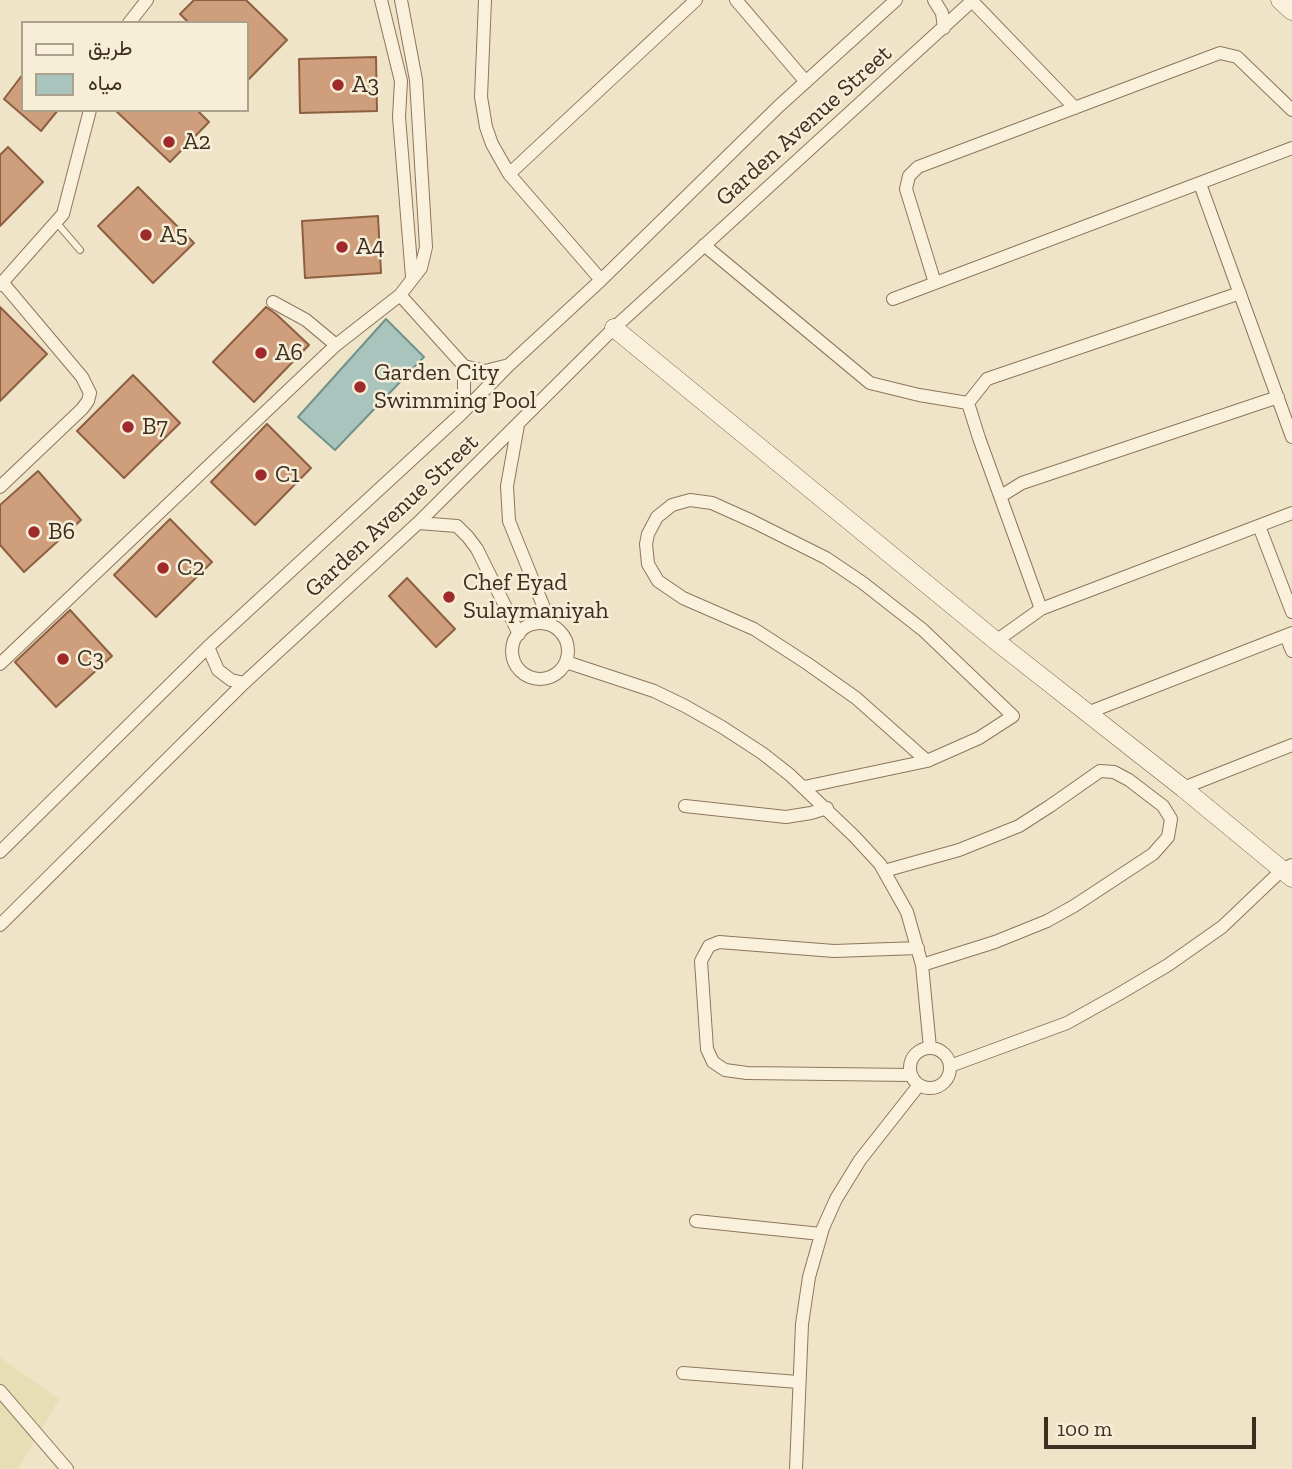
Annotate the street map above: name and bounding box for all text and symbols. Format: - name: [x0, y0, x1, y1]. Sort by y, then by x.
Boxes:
- legend: [21, 21, 248, 112]
- text: طريق: [88, 35, 133, 60]
- street label: Garden Avenue Street: [710, 39, 898, 213]
- text: مياه: [88, 70, 122, 95]
- place label: A3: [352, 71, 379, 99]
- marker: A3: [330, 77, 346, 93]
- place label: A2: [183, 128, 211, 156]
- marker: A2: [161, 134, 177, 150]
- place label: A5: [160, 221, 188, 249]
- marker: A5: [138, 227, 154, 243]
- place label: A4: [356, 233, 385, 261]
- marker: A4: [334, 239, 350, 255]
- place label: A6: [275, 339, 303, 367]
- marker: A6: [253, 345, 269, 361]
- place label: Garden City Swimming Pool: [374, 359, 537, 415]
- marker: Garden City Swimming Pool: [352, 379, 368, 395]
- place label: B7: [142, 413, 168, 441]
- marker: B7: [120, 419, 136, 435]
- street label: Garden Avenue Street: [299, 428, 485, 604]
- place label: C1: [275, 461, 300, 489]
- marker: C1: [253, 467, 269, 483]
- place label: B6: [48, 518, 75, 546]
- marker: B6: [26, 524, 42, 540]
- place label: C2: [177, 554, 205, 582]
- marker: C2: [155, 560, 171, 576]
- place label: Chef Eyad Sulaymaniyah: [463, 569, 609, 625]
- marker: Chef Eyad Sulaymaniyah: [441, 589, 457, 605]
- place label: C3: [77, 645, 104, 673]
- marker: C3: [55, 651, 71, 667]
- scale bar: [1047, 1402, 1259, 1446]
- text: 100 m: [1057, 1416, 1112, 1441]

